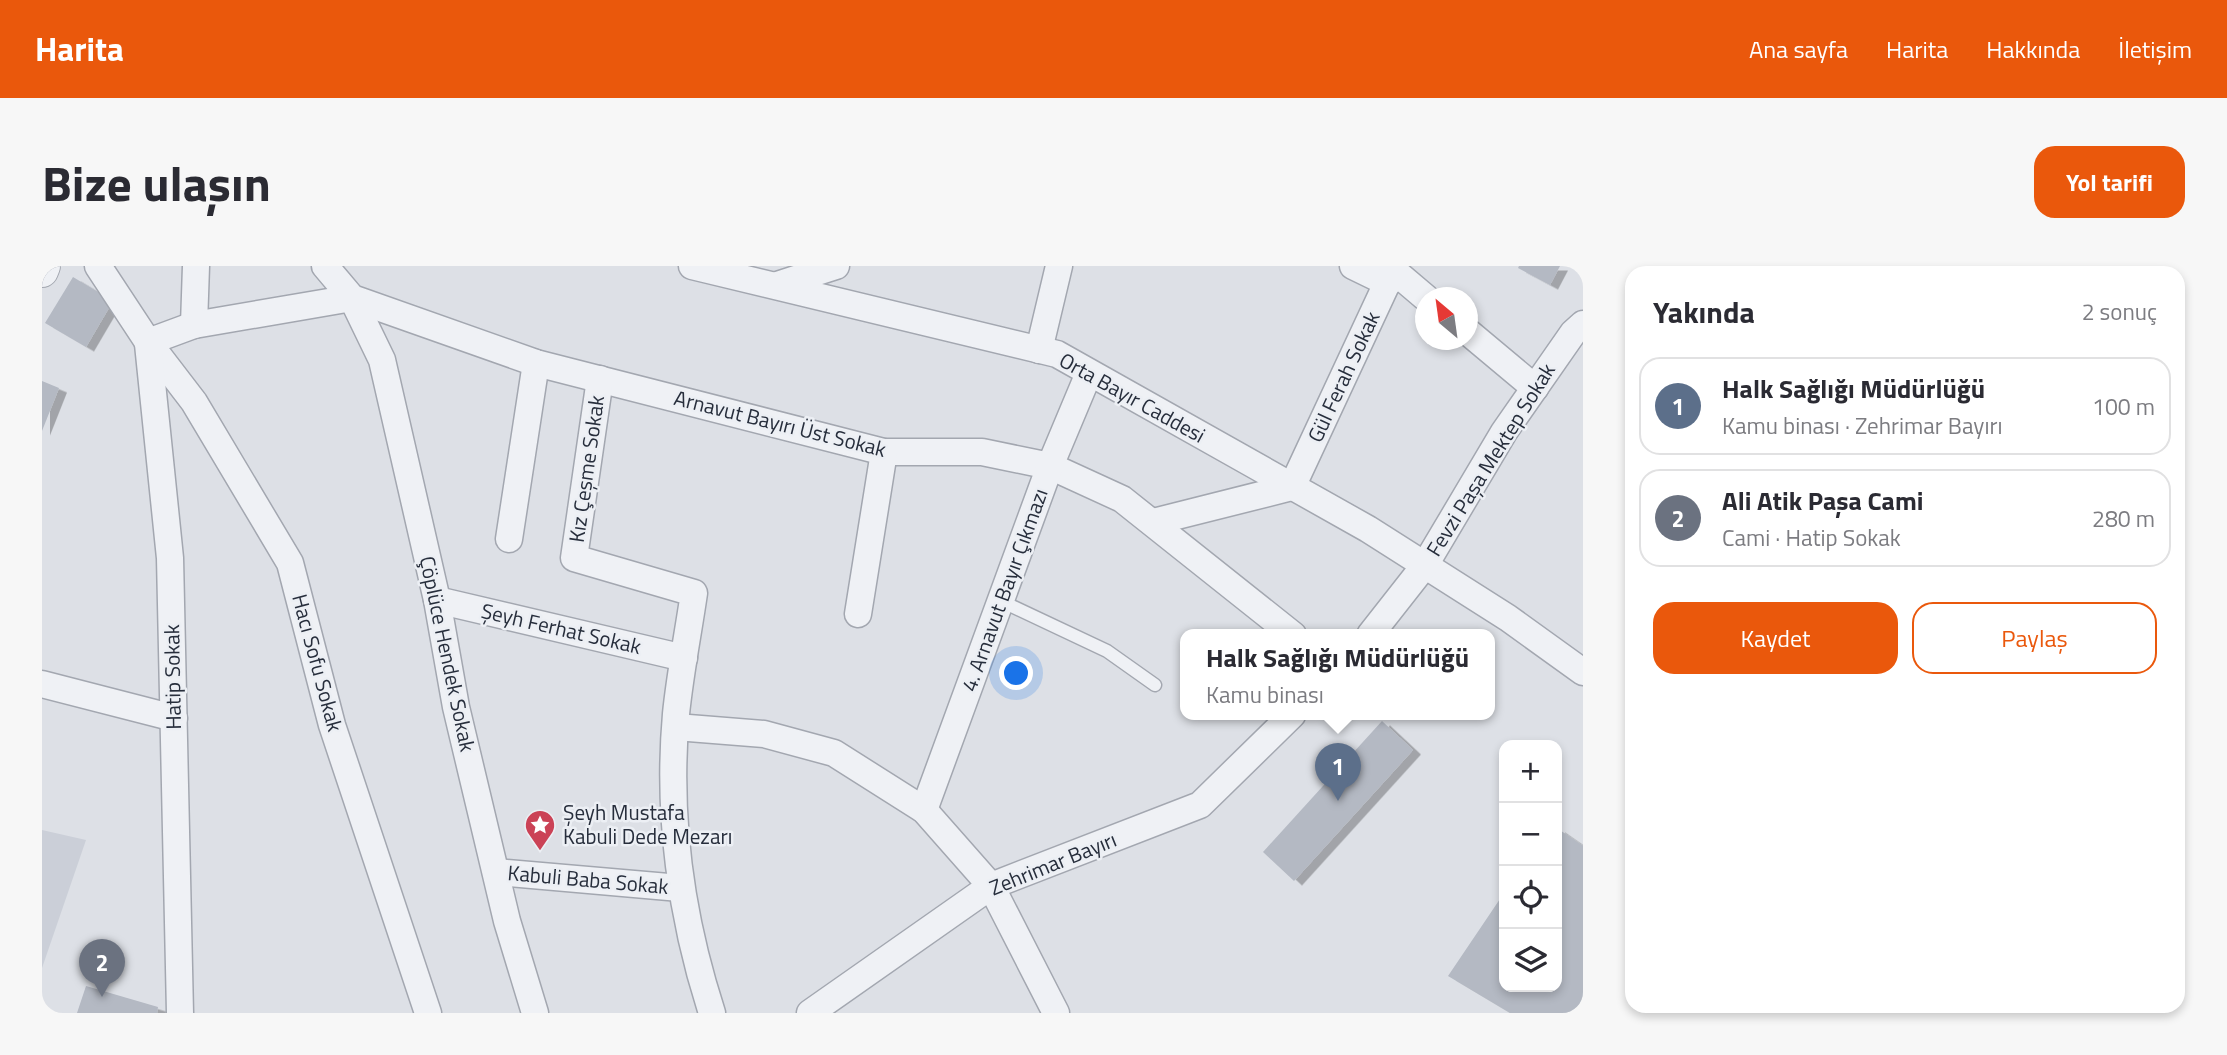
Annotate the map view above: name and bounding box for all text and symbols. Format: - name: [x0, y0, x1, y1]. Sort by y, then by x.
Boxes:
- text: Harita: [35, 24, 124, 74]
- text: Ana sayfa: [1749, 31, 1848, 67]
- text: Harita: [1886, 31, 1948, 67]
- text: Hakkında: [1986, 31, 2080, 67]
- text: İletişim: [2118, 31, 2192, 67]
- text: Bize ulaşın: [42, 145, 271, 220]
- button: Yol tarifi: [2034, 146, 2185, 218]
- north arrow: [1415, 287, 1478, 350]
- text: Yakında: [1653, 289, 1755, 335]
- text: 2 sonuç: [2082, 294, 2157, 329]
- street label: Gül Ferah Sokak: [1299, 306, 1388, 447]
- street label: Orta Bayır Caddesi: [1054, 344, 1211, 451]
- street label: Fevzi Paşa Mektep Sokak: [1418, 357, 1563, 562]
- text: Halk Sağlığı Müdürlüğü: [1722, 369, 1985, 408]
- street label: Arnavut Bayırı Üst Sokak: [671, 381, 890, 465]
- text: 1: [1672, 389, 1684, 424]
- text: 100 m: [2092, 389, 2155, 424]
- street label: Kız Çeşme Sokak: [560, 393, 612, 544]
- text: Kamu binası · Zehrimar Bayırı: [1722, 408, 2003, 443]
- text: Ali Atik Paşa Cami: [1722, 481, 1923, 520]
- street label: 4. Arnavut Bayır Çıkmazı: [952, 484, 1056, 696]
- text: 2: [1672, 501, 1684, 536]
- text: 280 m: [2092, 501, 2155, 536]
- text: Cami · Hatip Sokak: [1722, 520, 1901, 555]
- street label: Çöplüce Hendek Sokak: [412, 553, 484, 754]
- street label: Hacı Sofu Sokak: [284, 590, 352, 735]
- street label: Şeyh Ferhat Sokak: [478, 594, 644, 662]
- button: Kaydet: [1653, 602, 1898, 674]
- button: Paylaş: [1912, 602, 2157, 674]
- street label: Hatip Sokak: [155, 624, 189, 730]
- popup: [1180, 629, 1495, 720]
- text: Halk Sağlığı Müdürlüğü: [1206, 638, 1469, 677]
- your location: [999, 656, 1033, 690]
- text: Kamu binası: [1206, 677, 1324, 712]
- map controls: [1499, 740, 1562, 992]
- button: +: [1499, 740, 1562, 803]
- pin: 1: [1315, 743, 1361, 801]
- place label: Şeyh Mustafa Kabuli Dede Mezarı: [563, 796, 732, 852]
- button: −: [1499, 803, 1562, 866]
- place icon: Şeyh Mustafa Kabuli Dede Mezarı: [523, 808, 557, 852]
- street label: Zehrimar Bayırı: [984, 823, 1121, 903]
- street label: Kabuli Baba Sokak: [506, 856, 670, 902]
- button: locate: [1499, 866, 1562, 929]
- button: layers: [1499, 929, 1562, 992]
- pin: 2: [79, 939, 125, 997]

